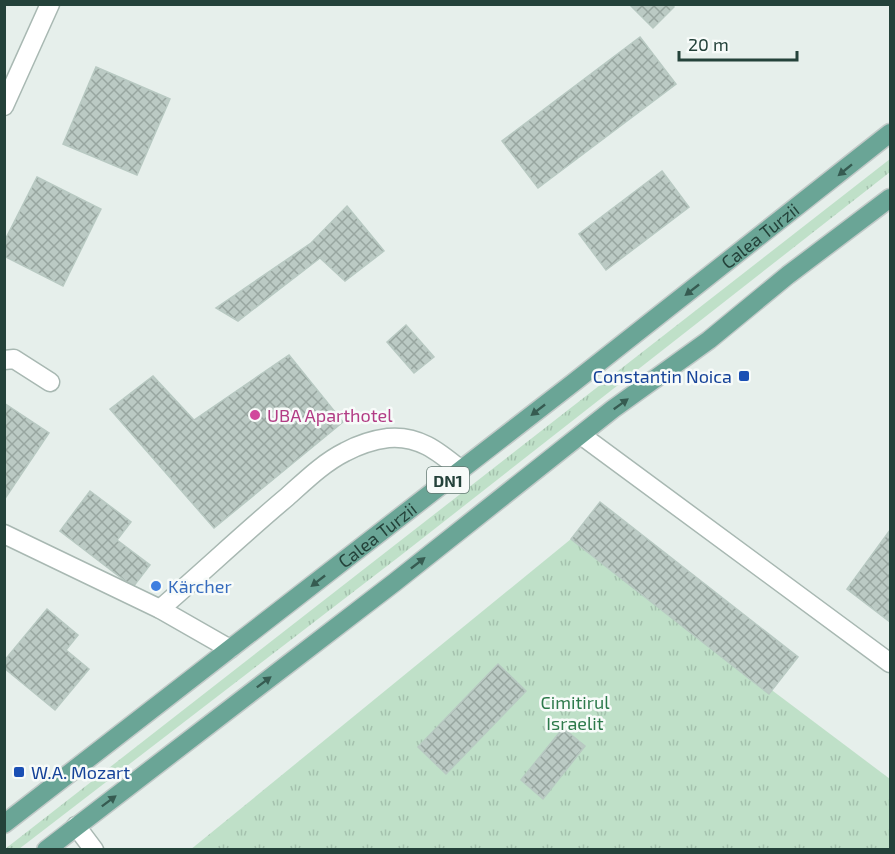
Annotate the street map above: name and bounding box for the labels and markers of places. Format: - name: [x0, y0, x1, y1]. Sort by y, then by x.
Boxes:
- place label: Constantin Noica: [593, 365, 732, 387]
- marker: Constantin Noica: [737, 369, 751, 383]
- place label: UBA Aparthotel: [267, 404, 393, 426]
- marker: UBA Aparthotel: [248, 408, 262, 422]
- place label: Kärcher: [168, 575, 232, 597]
- marker: Kärcher: [149, 579, 163, 593]
- place label: W.A. Mozart: [31, 761, 130, 783]
- marker: W.A. Mozart: [12, 765, 26, 779]

